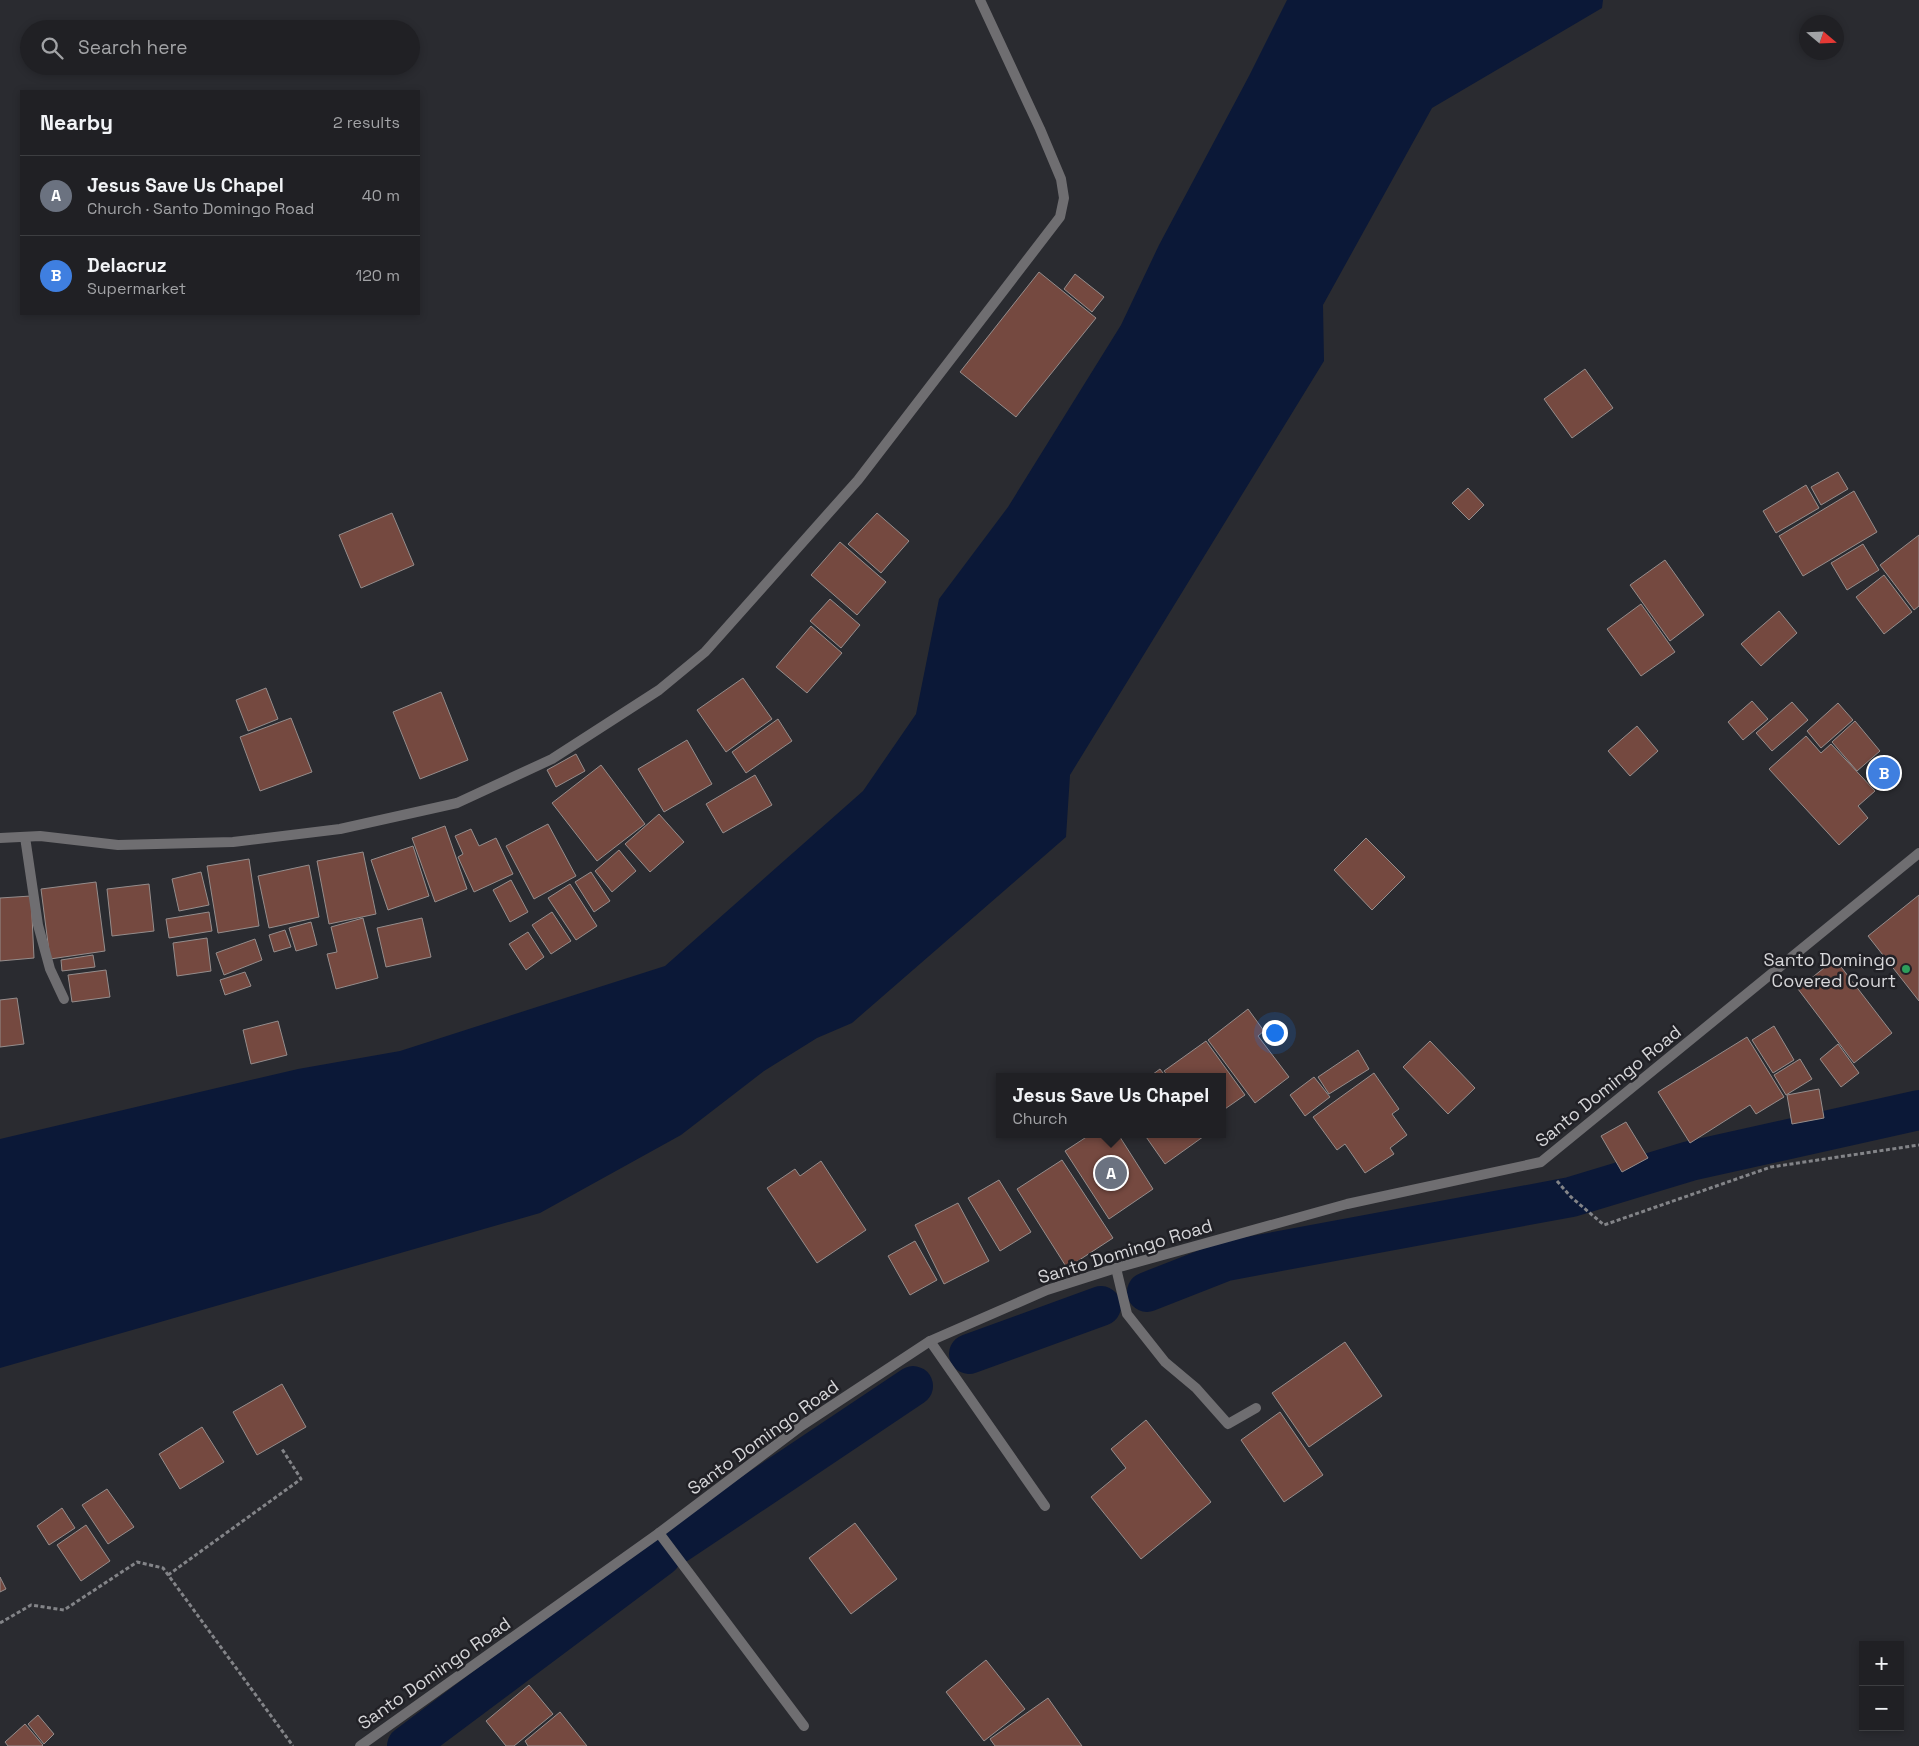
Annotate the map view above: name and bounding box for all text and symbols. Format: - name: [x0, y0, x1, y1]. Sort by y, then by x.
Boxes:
- north arrow: [1799, 15, 1844, 60]
- search box: [20, 20, 420, 75]
- icon: search: [38, 34, 66, 62]
- text: Search here: [78, 35, 188, 60]
- text: Nearby: [40, 109, 113, 136]
- text: 2 results: [333, 112, 400, 133]
- text: Jesus Save Us Chapel: [87, 173, 284, 198]
- text: A: [51, 185, 61, 206]
- text: 40 m: [362, 185, 400, 206]
- text: Church · Santo Domingo Road: [87, 198, 314, 219]
- text: Delacruz: [87, 253, 167, 278]
- text: B: [51, 265, 61, 286]
- text: 120 m: [356, 265, 400, 286]
- text: Supermarket: [87, 278, 186, 299]
- pin: B: [1868, 754, 1900, 792]
- place label: Santo Domingo Covered Court: [1763, 948, 1896, 992]
- marker: Santo Domingo Covered Court: [1900, 963, 1912, 975]
- your location: [1262, 1020, 1288, 1046]
- street label: Santo Domingo Road: [1530, 1020, 1686, 1152]
- popup: [996, 1073, 1226, 1138]
- text: Jesus Save Us Chapel: [1013, 1083, 1209, 1108]
- text: Church: [1013, 1108, 1067, 1129]
- pin: A: [1095, 1154, 1127, 1192]
- street label: Santo Domingo Road: [1035, 1213, 1215, 1289]
- street label: Santo Domingo Road: [683, 1374, 843, 1500]
- street label: Santo Domingo Road: [353, 1612, 515, 1734]
- map controls: [1859, 1641, 1904, 1731]
- button: +: [1859, 1641, 1904, 1686]
- button: −: [1859, 1686, 1904, 1731]

